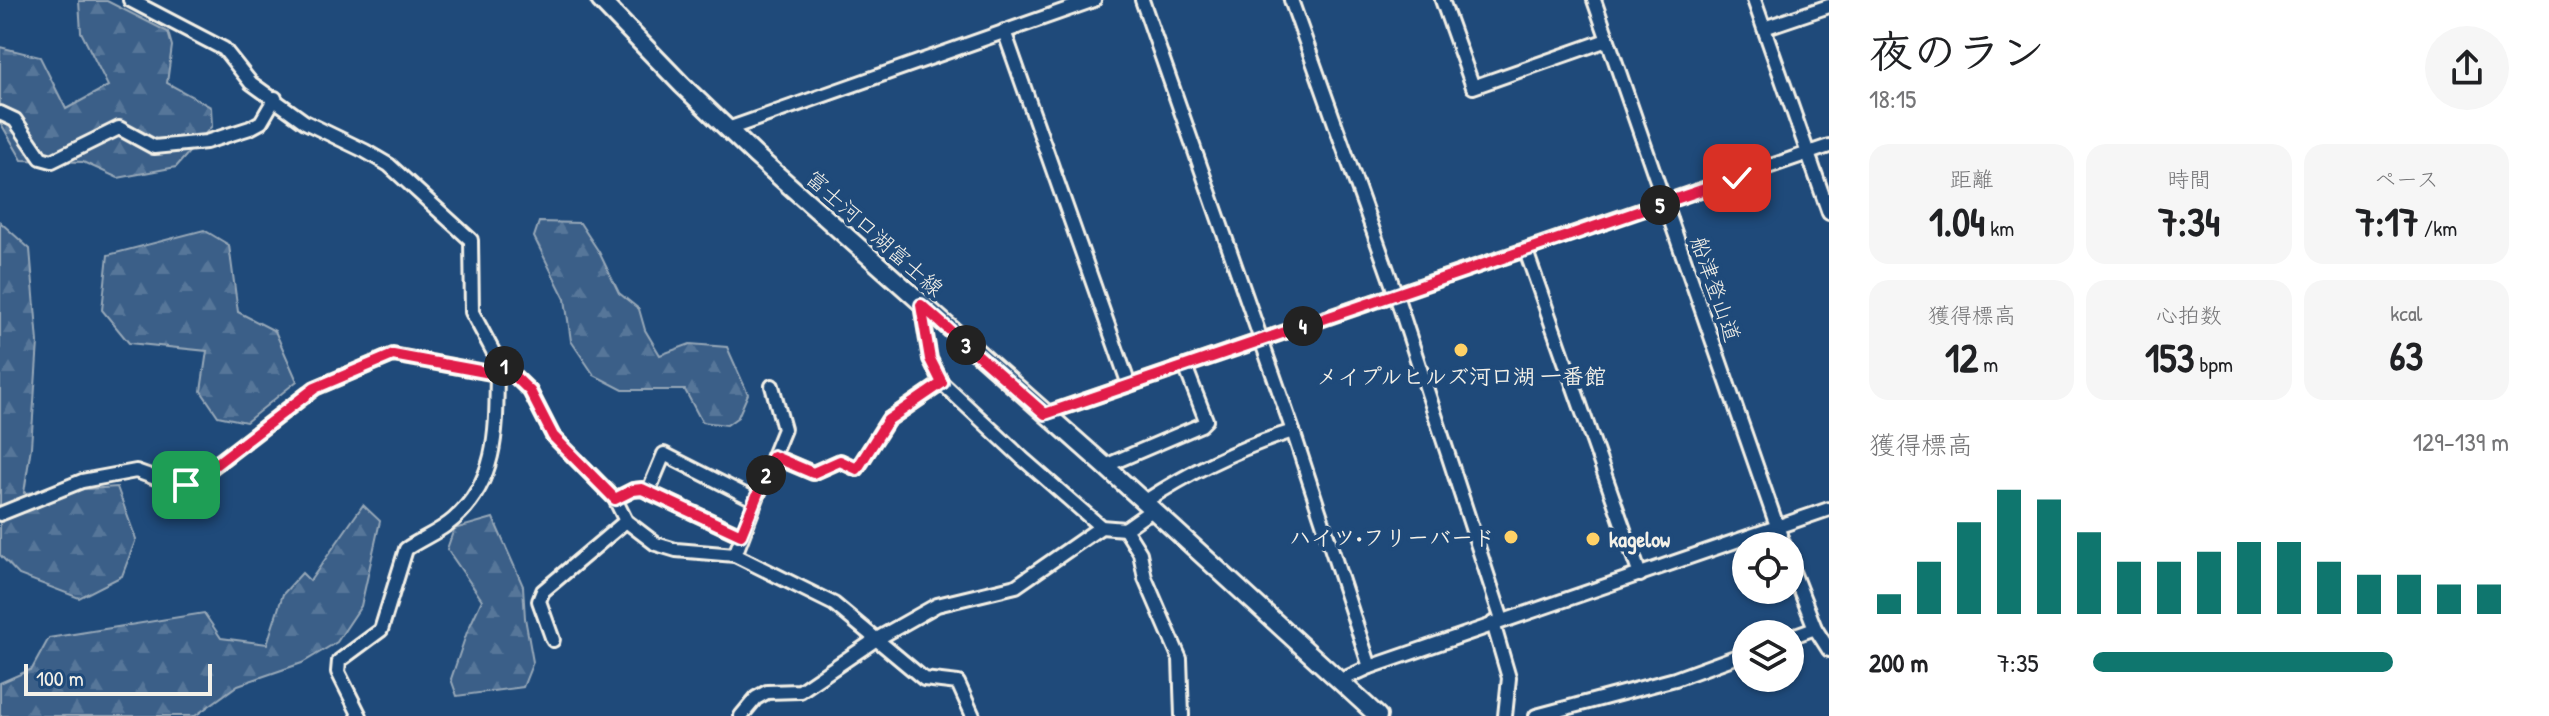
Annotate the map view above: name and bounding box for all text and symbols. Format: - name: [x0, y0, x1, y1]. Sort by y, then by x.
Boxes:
- text: 夜のラン: [1869, 21, 2045, 81]
- button: share: [2425, 26, 2509, 110]
- text: 18:15: [1869, 81, 1916, 116]
- pin: [1703, 144, 1771, 212]
- icon: check: [1715, 156, 1759, 200]
- street label: 富士河口湖富士線: [800, 163, 950, 303]
- text: 距離: [1950, 164, 1994, 194]
- text: 時間: [2167, 164, 2211, 194]
- text: ペース: [2374, 164, 2439, 194]
- pin: 5: [1640, 185, 1680, 225]
- text: 5: [1655, 190, 1665, 220]
- text: 1.04: [1929, 194, 1985, 248]
- text: 7:34: [2158, 194, 2220, 248]
- text: 7:17: [2355, 194, 2419, 248]
- text: km: [1985, 213, 2014, 243]
- text: /km: [2419, 213, 2457, 243]
- street label: 船津登山道: [1684, 232, 1748, 346]
- text: kcal: [2390, 298, 2422, 328]
- text: 獲得標高: [1928, 300, 2016, 330]
- text: 心拍数: [2156, 300, 2222, 330]
- pin: 4: [1283, 306, 1323, 346]
- text: 4: [1299, 311, 1307, 341]
- pin: 3: [946, 325, 986, 365]
- text: 63: [2389, 328, 2423, 382]
- text: 3: [961, 330, 971, 360]
- text: 12: [1945, 330, 1978, 384]
- text: 153: [2145, 330, 2194, 384]
- marker: メイプルヒルズ河口湖 一番館: [1452, 341, 1470, 359]
- pin: 1: [484, 346, 524, 386]
- text: m: [1978, 349, 1998, 379]
- text: bpm: [2194, 349, 2233, 379]
- text: 1: [500, 351, 508, 381]
- place label: メイプルヒルズ河口湖 一番館: [1316, 361, 1606, 391]
- text: 129–139 m: [2413, 424, 2509, 459]
- text: 獲得標高: [1869, 427, 1973, 462]
- pin: [152, 451, 220, 519]
- pin: 2: [746, 455, 786, 495]
- text: 2: [761, 460, 771, 490]
- icon: arrive: [164, 463, 208, 507]
- place label: ハイツ•フリーバード: [1289, 522, 1495, 552]
- place label: kagelow: [1609, 524, 1670, 555]
- marker: ハイツ•フリーバード: [1502, 528, 1520, 546]
- marker: kagelow: [1584, 530, 1602, 548]
- map controls: [1732, 532, 1804, 692]
- button: locate: [1732, 532, 1804, 604]
- button: layers: [1732, 620, 1804, 692]
- text: 200 m: [1869, 645, 1928, 680]
- text: 7:35: [1997, 645, 2039, 680]
- scale bar: [24, 660, 212, 696]
- text: 100 m: [36, 663, 84, 693]

